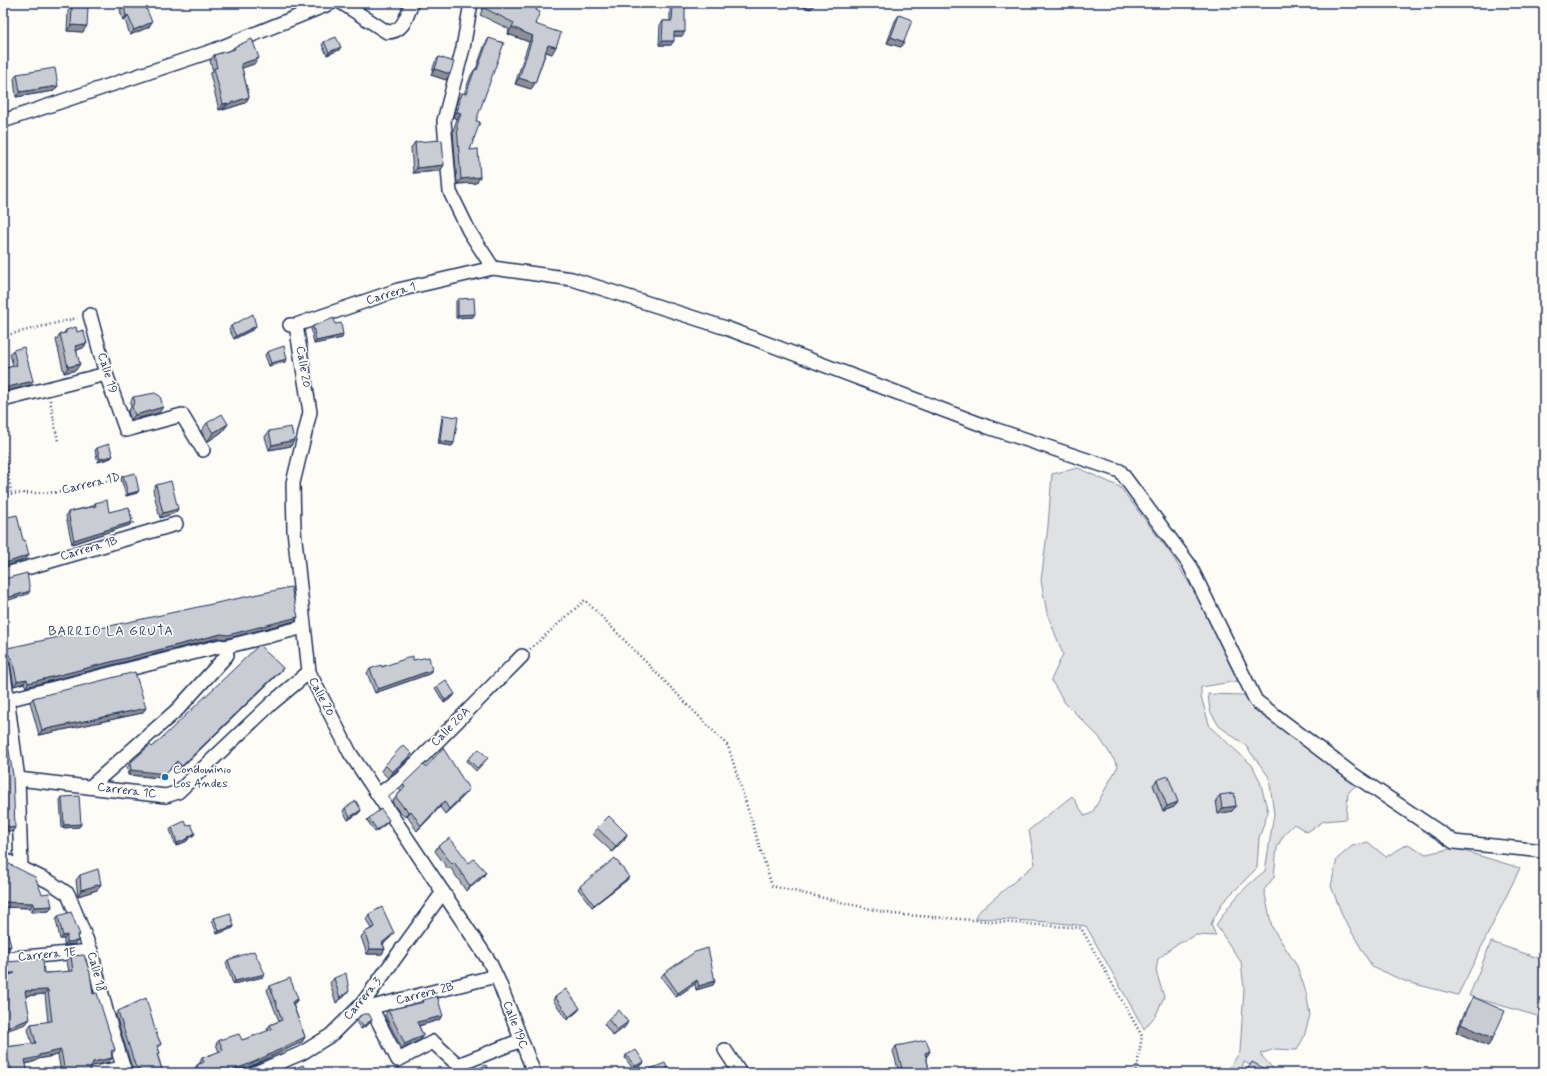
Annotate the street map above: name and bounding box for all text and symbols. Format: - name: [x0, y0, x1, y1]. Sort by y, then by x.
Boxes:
- street label: Carrera 1: [364, 279, 418, 309]
- street label: Calle 20: [292, 345, 314, 389]
- street label: Calle 19: [93, 351, 121, 395]
- street label: Carrera 1D: [60, 470, 122, 498]
- street label: Carrera 1B: [59, 533, 120, 565]
- district label: BARRIO LA GRUTA: [48, 623, 174, 640]
- street label: Calle 20: [304, 675, 338, 719]
- street label: Calle 20A: [428, 704, 474, 750]
- place label: Condominio Los Andes: [173, 762, 231, 792]
- marker: Condominio Los Andes: [160, 772, 170, 782]
- street label: Carrera 1C: [96, 779, 158, 803]
- street label: Carrera 1E: [17, 944, 77, 966]
- street label: Calle 18: [83, 950, 109, 994]
- street label: Carrera 3: [340, 974, 386, 1024]
- street label: Carrera 2B: [394, 979, 456, 1009]
- street label: Calle 19C: [499, 999, 532, 1052]

